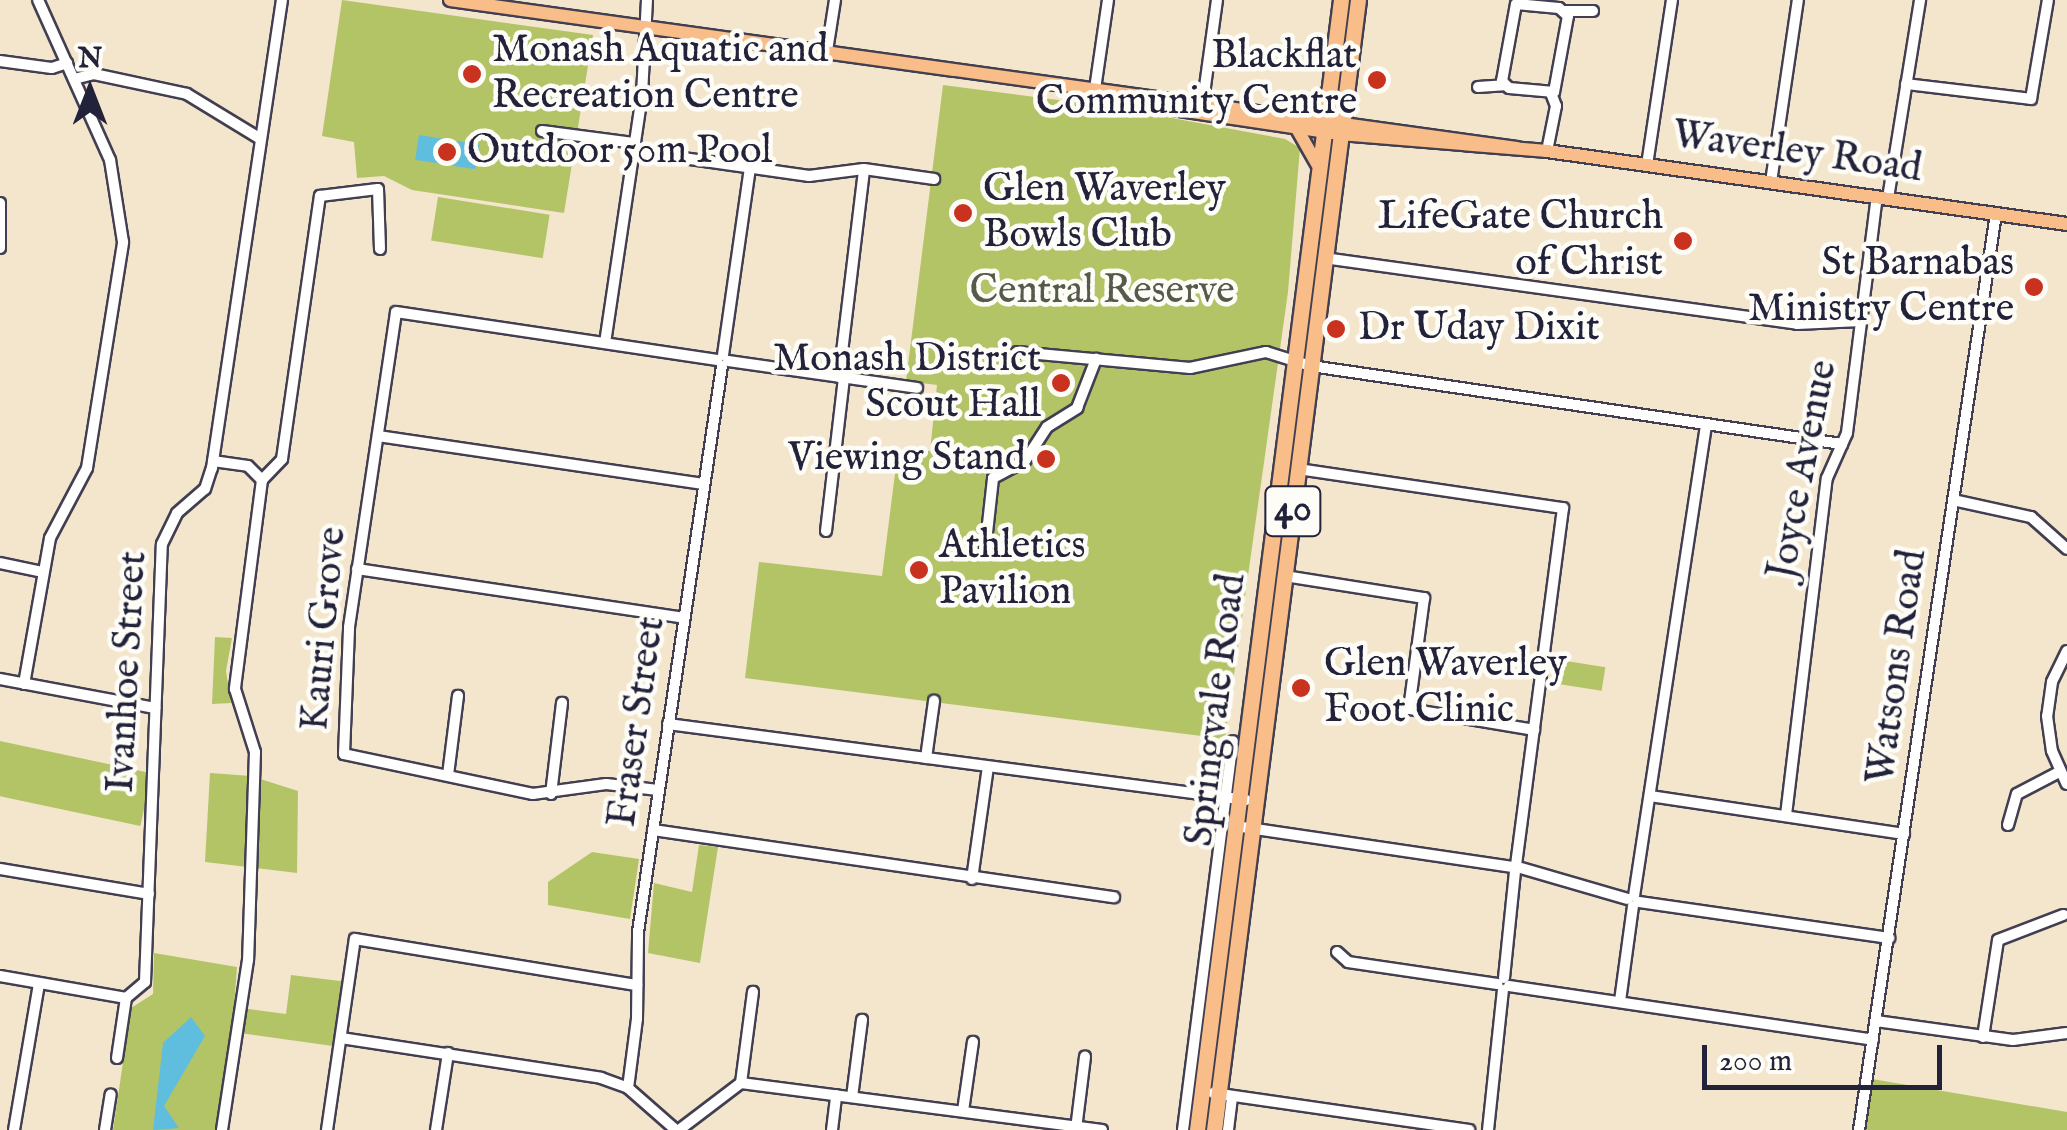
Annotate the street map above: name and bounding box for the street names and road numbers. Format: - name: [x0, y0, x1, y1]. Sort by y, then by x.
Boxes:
- street label: Waverley Road: [1669, 112, 1925, 194]
- street label: Joyce Avenue: [1759, 356, 1849, 584]
- road number: 40: [1263, 478, 1323, 544]
- street label: Kauri Grove: [292, 525, 358, 733]
- street label: Watsons Road: [1858, 546, 1938, 788]
- street label: Ivanhoe Street: [98, 550, 158, 794]
- street label: Springvale Road: [1176, 571, 1258, 849]
- street label: Fraser Street: [599, 614, 677, 830]

